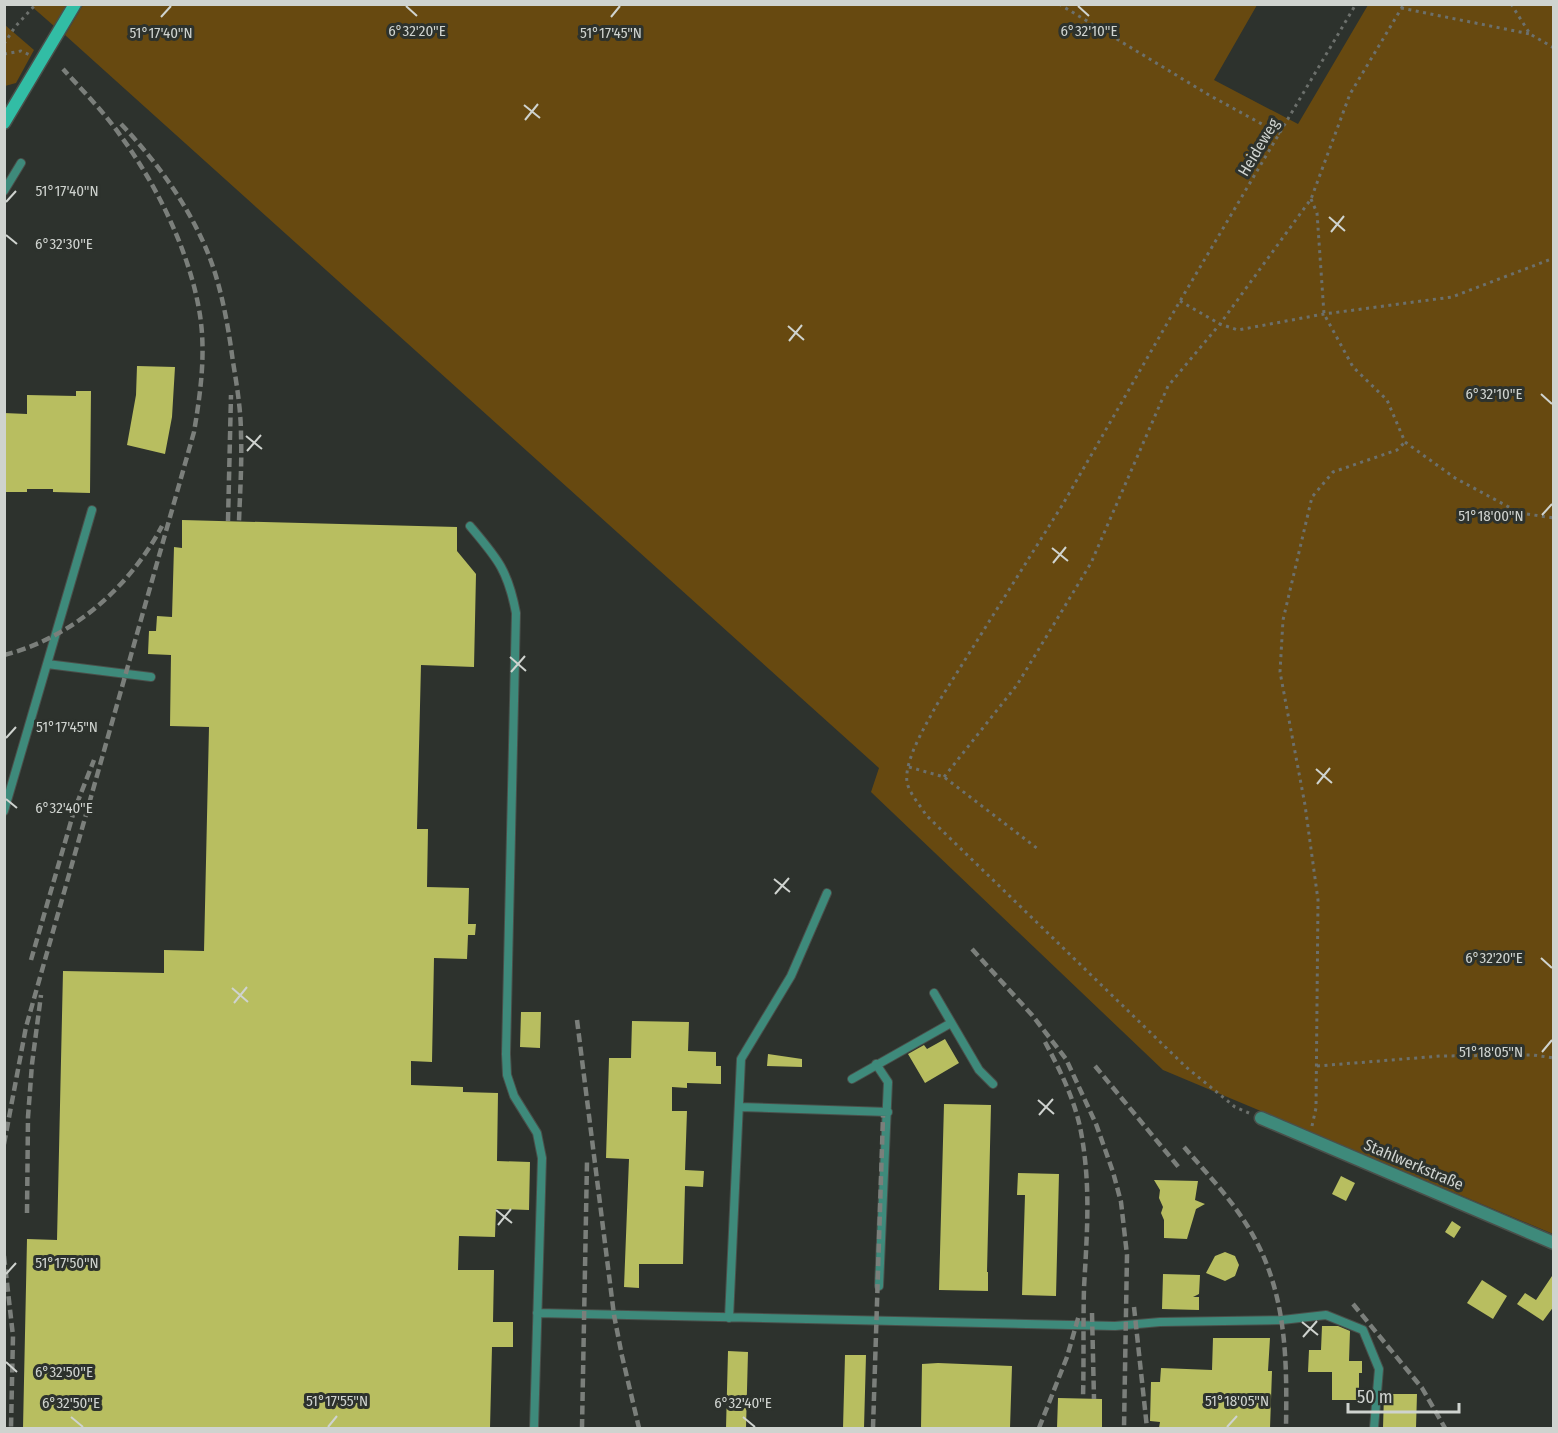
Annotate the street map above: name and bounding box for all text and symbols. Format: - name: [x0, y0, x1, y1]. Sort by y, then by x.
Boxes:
- text: 6°32'20"E: [388, 22, 446, 40]
- text: 6°32'10"E: [1061, 22, 1117, 40]
- text: 51°17'40"N: [129, 24, 193, 42]
- text: 51°17'45"N: [580, 24, 642, 42]
- street label: Heideweg: [1234, 115, 1283, 180]
- text: 51°17'40"N: [35, 182, 99, 200]
- text: 6°32'30"E: [35, 235, 93, 253]
- text: 6°32'10"E: [1466, 385, 1522, 403]
- text: 51°18'00"N: [1458, 507, 1524, 525]
- text: 51°17'45"N: [36, 718, 98, 736]
- text: 6°32'40"E: [35, 799, 93, 817]
- text: 6°32'20"E: [1465, 949, 1523, 967]
- text: 51°18'05"N: [1459, 1043, 1523, 1061]
- street label: Stahlwerkstraße: [1361, 1135, 1467, 1194]
- text: 51°17'50"N: [35, 1254, 99, 1272]
- text: 6°32'50"E: [35, 1363, 93, 1381]
- scale bar: [1348, 1376, 1459, 1414]
- text: 50 m: [1357, 1386, 1393, 1408]
- text: 51°17'55"N: [306, 1392, 368, 1410]
- text: 51°18'05"N: [1205, 1392, 1269, 1410]
- text: 6°32'50"E: [42, 1394, 100, 1412]
- text: 6°32'40"E: [714, 1394, 772, 1412]

